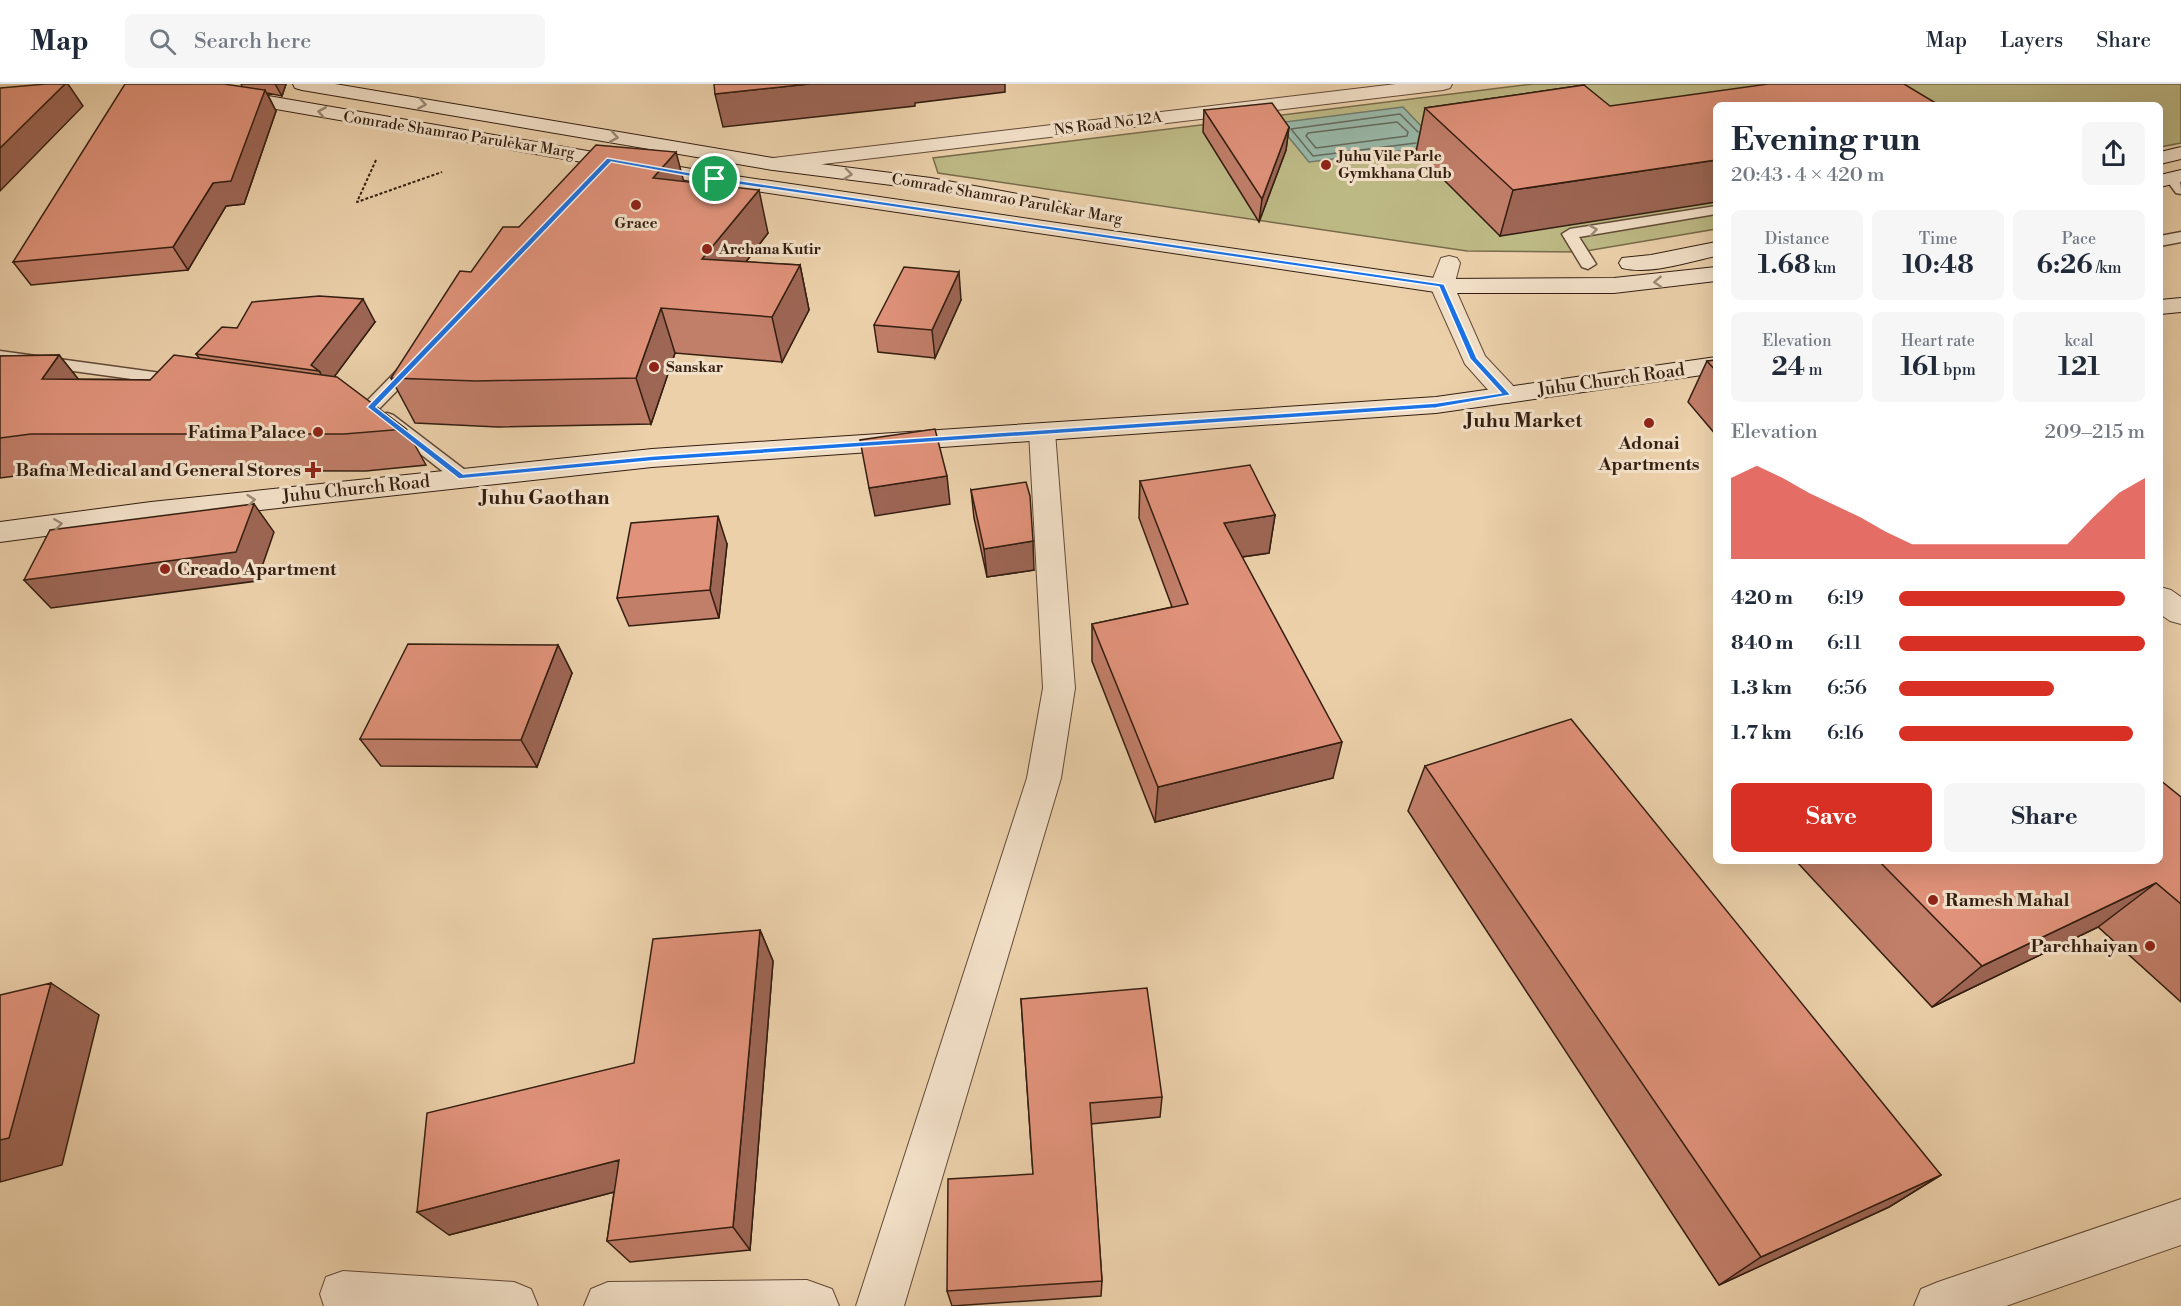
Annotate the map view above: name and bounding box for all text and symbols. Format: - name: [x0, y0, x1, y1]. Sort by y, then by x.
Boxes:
- search box: [125, 14, 545, 68]
- text: Map: [30, 24, 89, 59]
- icon: search: [146, 25, 179, 58]
- text: Search here: [194, 28, 311, 55]
- text: Map: [1926, 28, 1967, 54]
- text: Layers: [2000, 28, 2063, 54]
- text: Share: [2096, 28, 2151, 54]
- one-way arrow: [417, 98, 426, 110]
- one-way arrow: [317, 106, 327, 119]
- street label: Comrade Shamrao Parulekar Marg: [342, 107, 576, 163]
- street label: NS Road No 12A: [1053, 108, 1164, 140]
- text: Evening run: [1731, 120, 1920, 161]
- button: share: [2082, 122, 2145, 185]
- one-way arrow: [608, 130, 618, 143]
- place label: Juhu Vile Parle Gymkhana Club: [1336, 147, 1452, 183]
- pin: [689, 153, 740, 204]
- marker: Juhu Vile Parle Gymkhana Club: [1319, 158, 1333, 172]
- icon: arrive: [698, 162, 731, 195]
- text: 20:43 · 4 × 420 m: [1731, 163, 1885, 188]
- one-way arrow: [843, 167, 852, 179]
- street label: Comrade Shamrao Parulekar Marg: [890, 169, 1124, 229]
- marker: Grace: [629, 198, 643, 212]
- place label: Grace: [614, 214, 658, 233]
- one-way arrow: [1587, 224, 1597, 237]
- text: Distance: [1765, 229, 1829, 249]
- text: Time: [1919, 229, 1957, 249]
- text: Pace: [2062, 229, 2096, 249]
- place label: Archana Kutir: [718, 240, 821, 259]
- marker: Archana Kutir: [700, 242, 714, 256]
- text: 1.68: [1758, 249, 1811, 281]
- text: 10:48: [1902, 249, 1974, 281]
- text: 6:26: [2037, 249, 2093, 281]
- text: km: [1811, 258, 1836, 278]
- text: /km: [2093, 258, 2121, 278]
- one-way arrow: [1654, 275, 1663, 288]
- text: Elevation: [1762, 331, 1832, 351]
- text: Heart rate: [1901, 331, 1975, 351]
- text: kcal: [2064, 331, 2094, 351]
- text: 24: [1771, 351, 1805, 383]
- text: 161: [1900, 351, 1940, 383]
- text: 121: [2058, 351, 2100, 383]
- place label: Sanskar: [666, 358, 724, 377]
- street label: Juhu Church Road: [1535, 358, 1687, 402]
- marker: Sanskar: [647, 360, 661, 374]
- text: m: [1805, 360, 1823, 380]
- text: bpm: [1940, 360, 1976, 380]
- district label: Juhu Market: [1463, 409, 1583, 434]
- marker: Adonai Apartments: [1642, 416, 1656, 430]
- text: Elevation: [1731, 420, 1818, 445]
- text: 209–215 m: [2045, 420, 2145, 445]
- place label: Fatima Palace: [188, 421, 306, 444]
- marker: Fatima Palace: [311, 425, 325, 439]
- place label: Adonai Apartments: [1597, 432, 1700, 476]
- place label: Bafna Medical and General Stores: [15, 459, 301, 482]
- marker: Bafna Medical and General Stores: [306, 463, 320, 477]
- street label: Juhu Church Road: [280, 470, 432, 508]
- district label: Juhu Gaothan: [477, 486, 610, 511]
- one-way arrow: [247, 495, 256, 507]
- one-way arrow: [53, 519, 63, 531]
- place label: Creado Apartment: [177, 558, 337, 581]
- marker: Creado Apartment: [158, 562, 172, 576]
- text: 420 m: [1731, 586, 1793, 611]
- text: 6:19: [1827, 586, 1864, 611]
- text: 840 m: [1731, 631, 1793, 656]
- text: 6:11: [1827, 631, 1862, 656]
- text: 1.3 km: [1731, 676, 1792, 701]
- text: 6:56: [1827, 676, 1867, 701]
- text: 1.7 km: [1731, 721, 1792, 746]
- text: 6:16: [1827, 721, 1864, 746]
- button: Save: [1731, 783, 1932, 852]
- button: Share: [1944, 783, 2145, 852]
- place label: Ramesh Mahal: [1945, 889, 2070, 912]
- marker: Ramesh Mahal: [1926, 893, 1940, 907]
- place label: Parchhaiyan: [2031, 935, 2138, 958]
- marker: Parchhaiyan: [2143, 939, 2157, 953]

